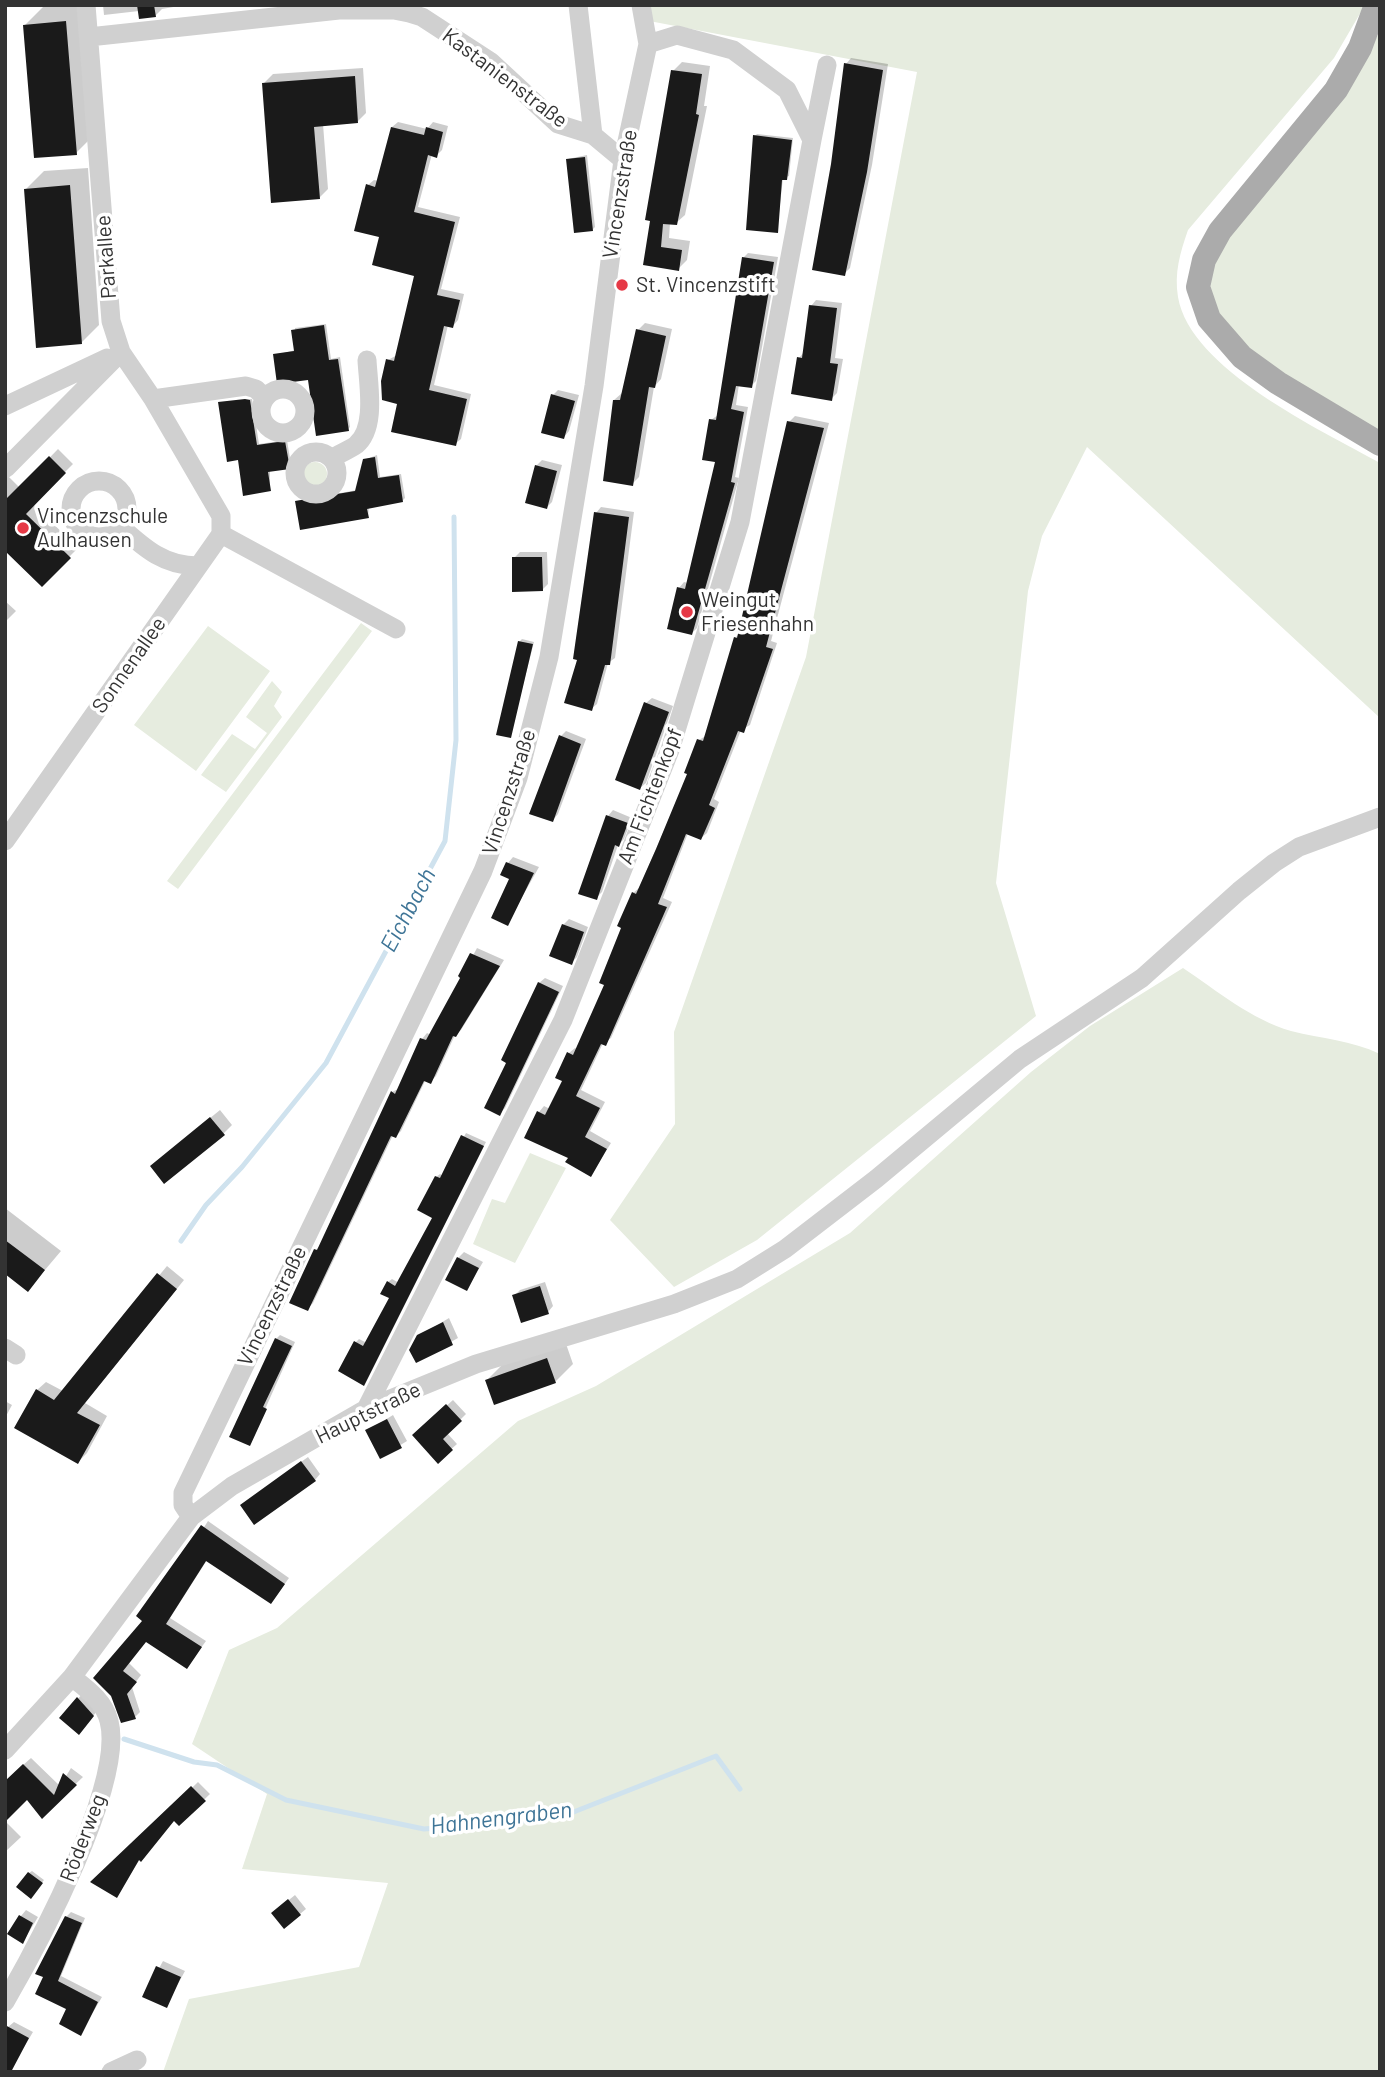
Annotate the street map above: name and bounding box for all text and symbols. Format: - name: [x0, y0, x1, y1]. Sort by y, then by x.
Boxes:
- street label: Kastanienstraße: [437, 23, 573, 133]
- street label: Vincenzstraße: [597, 128, 643, 260]
- street label: Parkallee: [91, 214, 121, 300]
- place label: St. Vincenzstift: [636, 272, 776, 298]
- marker: St. Vincenzstift: [614, 277, 630, 293]
- place label: Vincenzschule Aulhausen: [37, 503, 168, 553]
- marker: Vincenzschule Aulhausen: [15, 520, 31, 536]
- place label: Weingut Friesenhahn: [701, 587, 814, 637]
- marker: Weingut Friesenhahn: [679, 604, 695, 620]
- street label: Sonnenallee: [87, 612, 171, 718]
- street label: Am Fichtenkopf: [612, 724, 688, 868]
- street label: Vincenzstraße: [477, 726, 541, 858]
- water label: Eichbach: [375, 863, 441, 957]
- street label: Vincenzstraße: [232, 1242, 312, 1370]
- street label: Hauptstraße: [311, 1377, 425, 1449]
- street label: Röderweg: [55, 1790, 111, 1886]
- water label: Hahnengraben: [429, 1796, 573, 1840]

